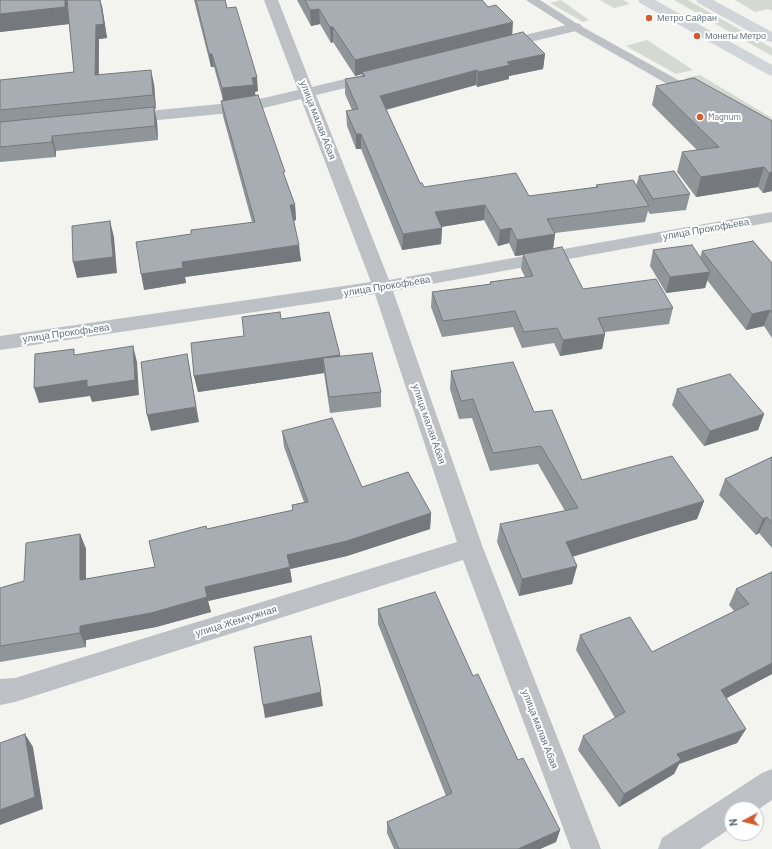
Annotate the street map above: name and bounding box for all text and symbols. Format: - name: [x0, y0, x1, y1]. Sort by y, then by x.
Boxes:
- marker: Метро Сайран: [644, 13, 654, 23]
- place label: Метро Сайран: [657, 13, 717, 23]
- marker: Монеты Метро: [692, 31, 702, 41]
- place label: Монеты Метро: [705, 31, 766, 41]
- street label: улица малая Абая: [297, 79, 339, 161]
- marker: Magnum: [695, 112, 705, 122]
- place label: Magnum: [708, 112, 741, 122]
- street label: улица Прокофьева: [662, 215, 750, 243]
- street label: улица Прокофьева: [343, 273, 431, 299]
- street label: улица Прокофьева: [22, 321, 110, 345]
- street label: улица малая Абая: [410, 382, 448, 466]
- street label: улица Жемчужная: [194, 603, 278, 639]
- street label: улица малая Абая: [519, 688, 561, 770]
- north arrow: [724, 801, 764, 841]
- text: N: [726, 818, 739, 827]

